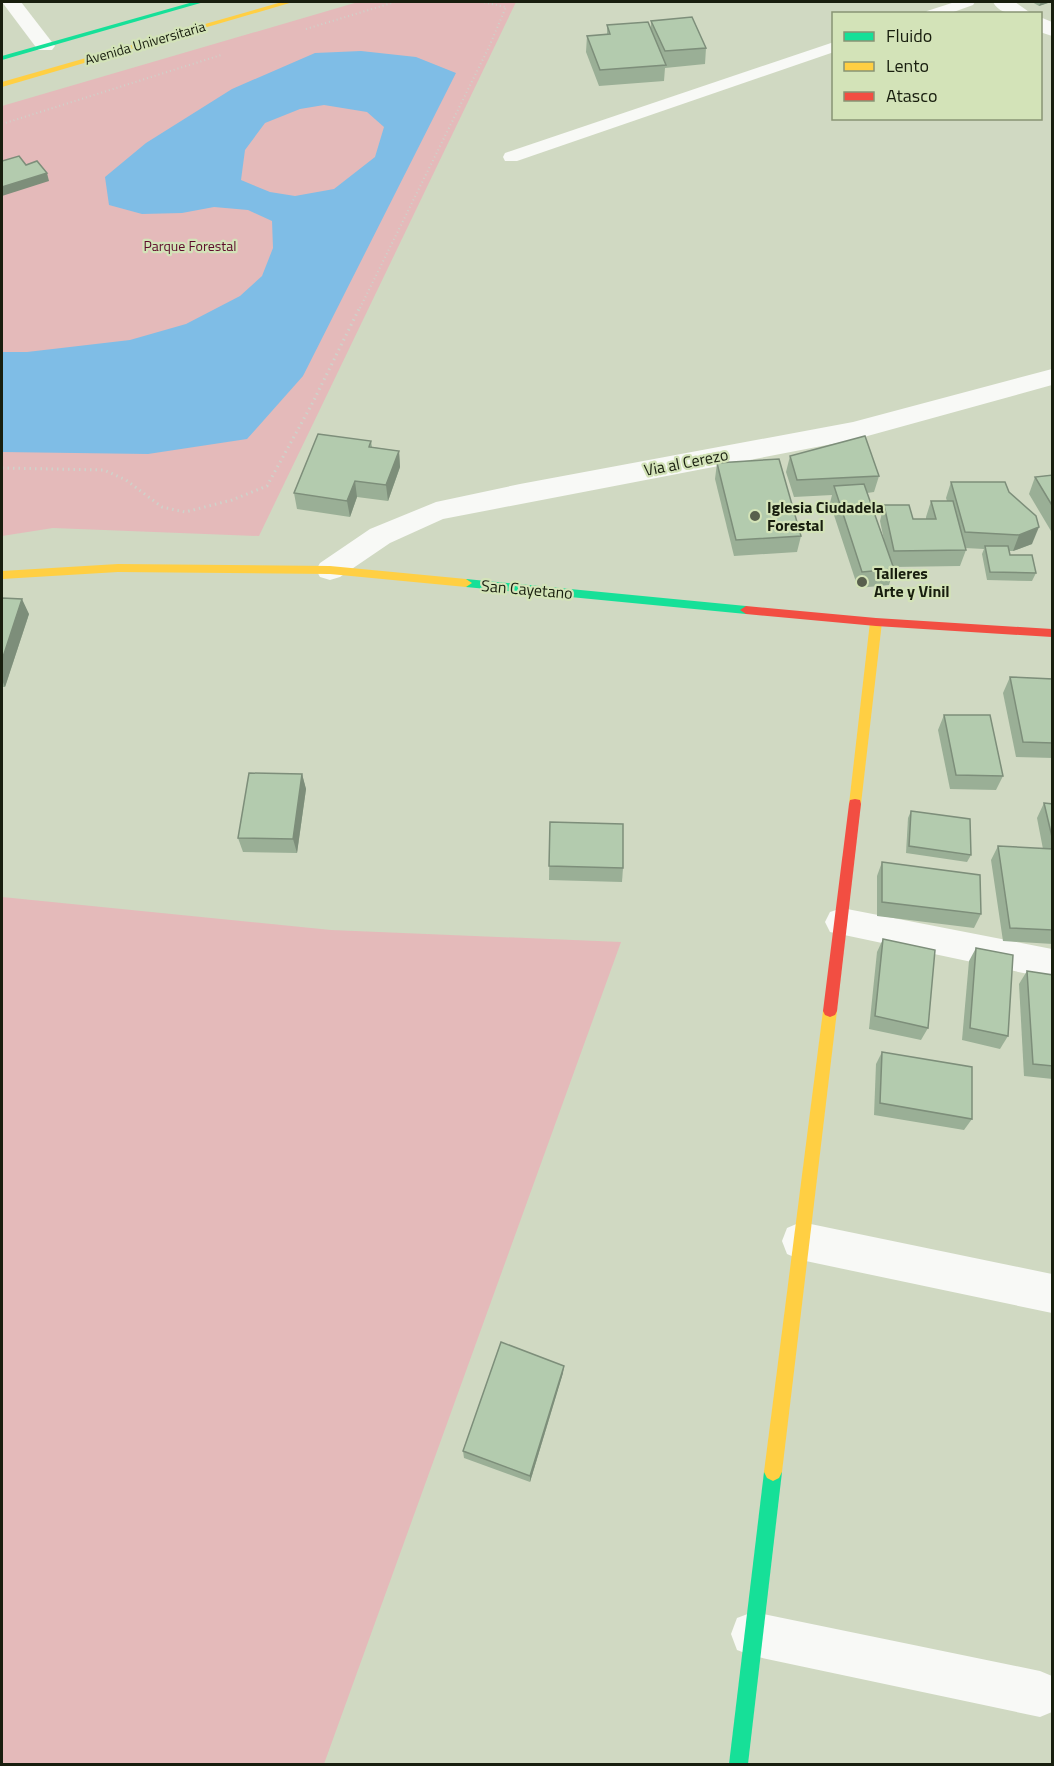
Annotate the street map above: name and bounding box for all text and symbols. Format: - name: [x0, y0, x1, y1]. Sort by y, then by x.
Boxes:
- legend: [832, 12, 1042, 120]
- street label: Avenida Universitaria: [82, 15, 208, 70]
- text: Fluido: [886, 22, 932, 49]
- text: Lento: [886, 52, 929, 79]
- text: Atasco: [886, 82, 937, 109]
- park label: Parque Forestal: [144, 235, 236, 256]
- street label: Via al Cerezo: [642, 442, 730, 482]
- place label: Iglesia Ciudadela Forestal: [767, 495, 884, 537]
- marker: Iglesia Ciudadela Forestal: [748, 509, 762, 523]
- place label: Talleres Arte y Vinil: [874, 561, 950, 603]
- street label: San Cayetano: [480, 573, 574, 605]
- marker: Talleres Arte y Vinil: [855, 575, 869, 589]

